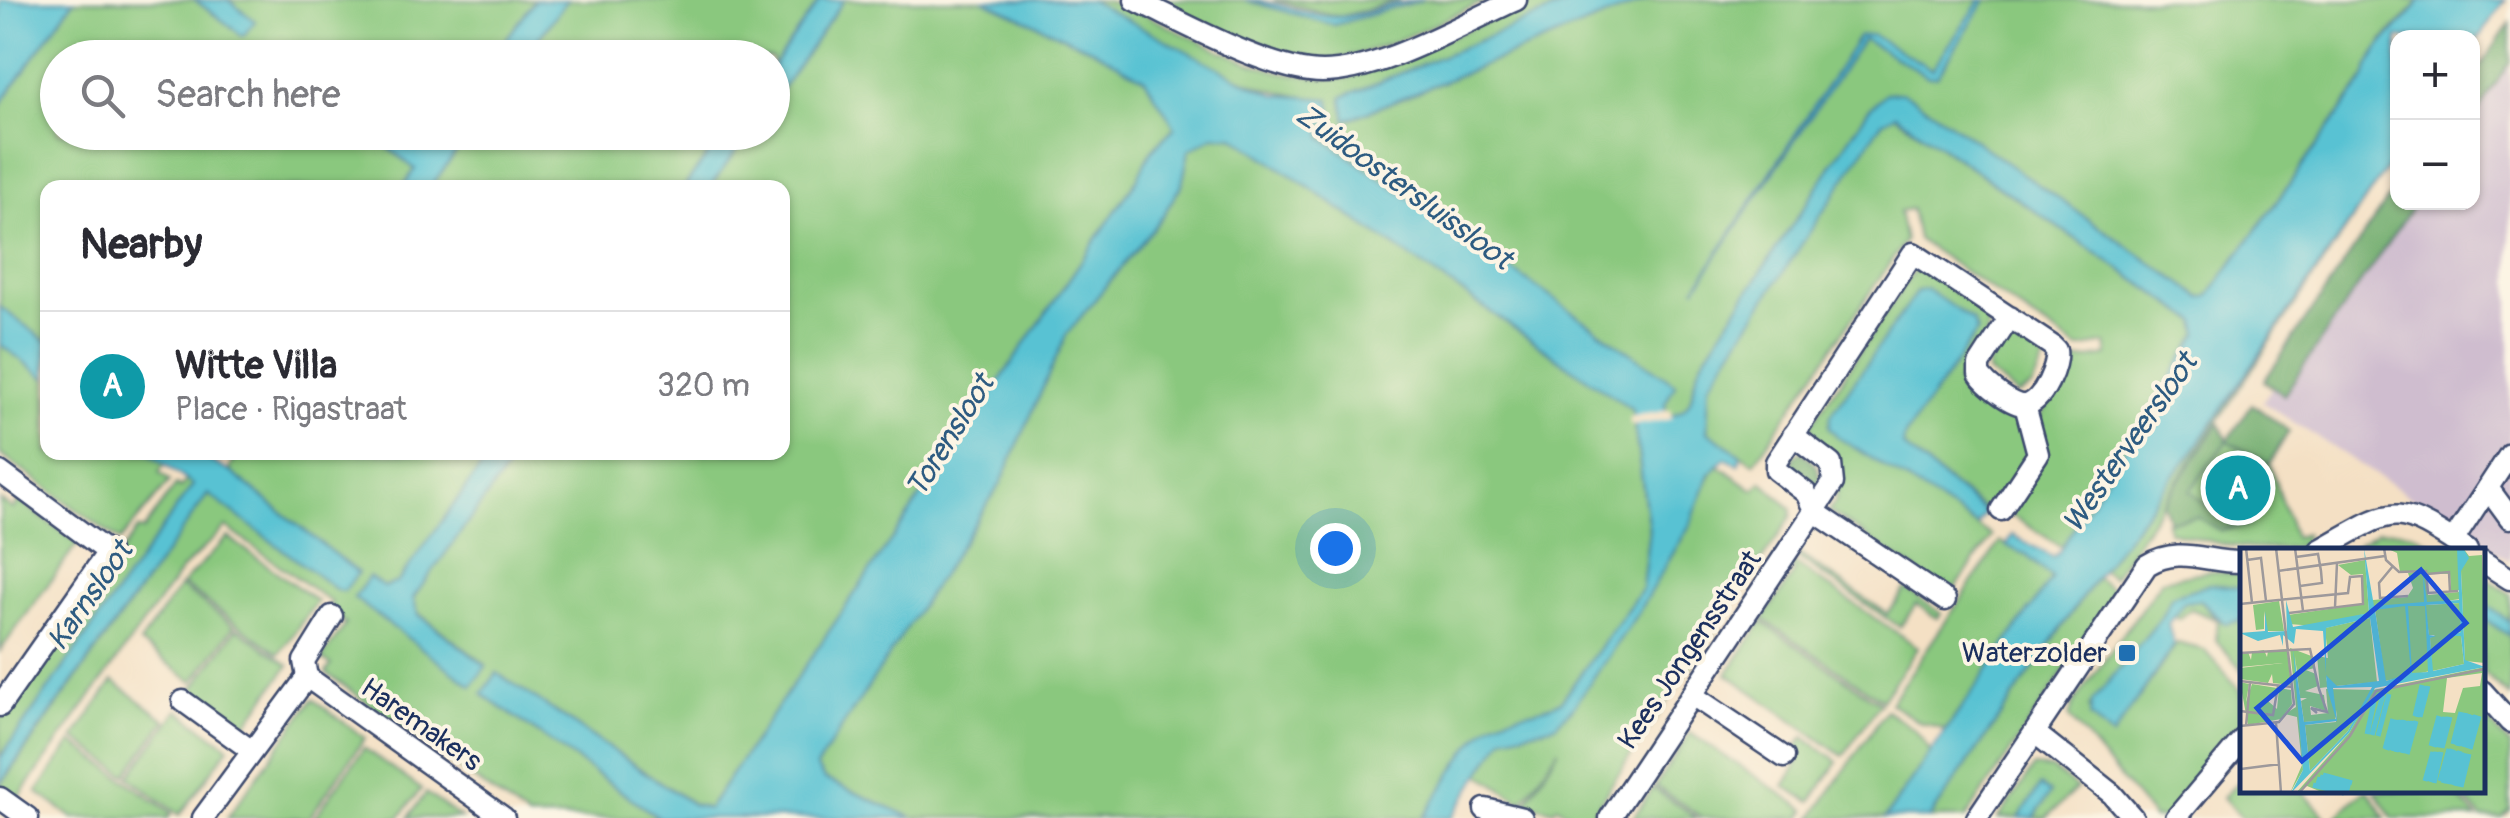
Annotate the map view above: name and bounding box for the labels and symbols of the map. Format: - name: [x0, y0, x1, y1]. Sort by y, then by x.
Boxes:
- water label: Zuidoostersluissloot: [1289, 96, 1521, 279]
- water label: Westerveersloot: [2055, 344, 2207, 540]
- water label: Torensloot: [898, 366, 1004, 504]
- pin: A: [2206, 450, 2270, 526]
- your location: [1310, 523, 1361, 574]
- water label: Karnsloot: [39, 532, 142, 657]
- street label: Kees Jongensstraat: [1610, 543, 1770, 756]
- inset map: [2240, 548, 2485, 793]
- place label: Waterzolder: [1962, 636, 2107, 671]
- marker: Waterzolder: [2116, 642, 2138, 664]
- street label: Haremakers: [354, 671, 489, 780]

